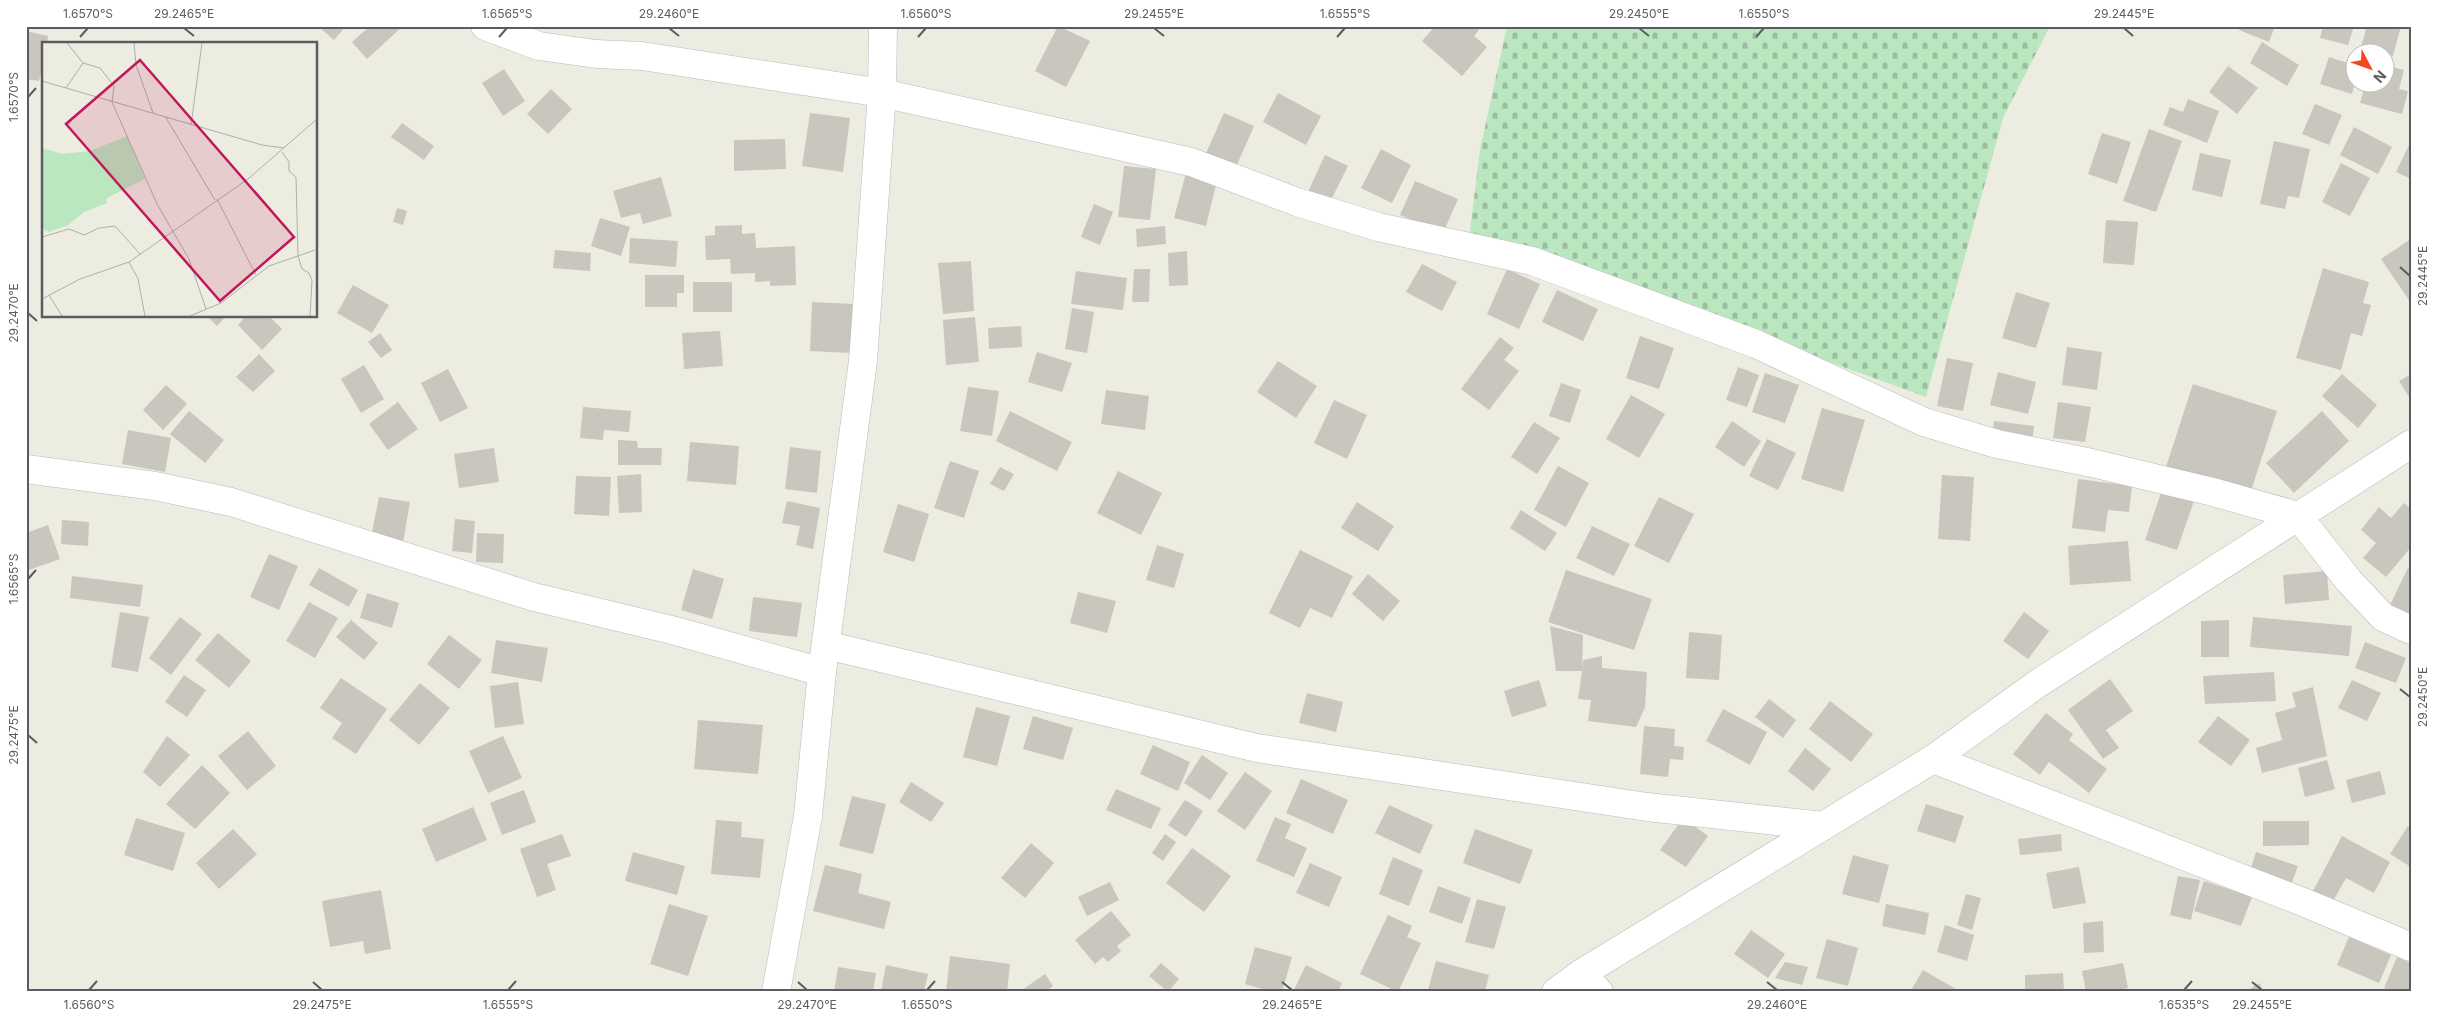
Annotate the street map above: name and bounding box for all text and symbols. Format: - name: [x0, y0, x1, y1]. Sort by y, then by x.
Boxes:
- text: 1.6570°S: [63, 6, 113, 21]
- text: 29.2465°E: [154, 6, 214, 21]
- text: 1.6565°S: [482, 6, 533, 21]
- text: 29.2460°E: [639, 6, 699, 21]
- text: 1.6560°S: [901, 6, 952, 21]
- text: 29.2455°E: [1124, 6, 1184, 21]
- text: 1.6555°S: [1320, 6, 1371, 21]
- text: 29.2450°E: [1609, 6, 1669, 21]
- text: 1.6550°S: [1739, 6, 1790, 21]
- text: 29.2445°E: [2094, 6, 2154, 21]
- inset map: [42, 42, 318, 318]
- north arrow: [2344, 42, 2394, 92]
- text: N: [2370, 67, 2390, 86]
- text: 1.6570°S: [6, 72, 21, 122]
- text: 29.2445°E: [2415, 246, 2430, 306]
- text: 29.2470°E: [6, 283, 21, 343]
- text: 1.6565°S: [6, 553, 21, 604]
- text: 29.2450°E: [2415, 667, 2430, 727]
- text: 29.2475°E: [6, 705, 21, 765]
- text: 1.6560°S: [64, 997, 115, 1012]
- text: 29.2475°E: [292, 997, 352, 1012]
- text: 1.6555°S: [483, 997, 534, 1012]
- text: 29.2470°E: [777, 997, 837, 1012]
- text: 1.6550°S: [902, 997, 953, 1012]
- text: 29.2465°E: [1262, 997, 1322, 1012]
- text: 29.2460°E: [1747, 997, 1807, 1012]
- text: 1.6535°S: [2159, 997, 2210, 1012]
- text: 29.2455°E: [2232, 997, 2292, 1012]

